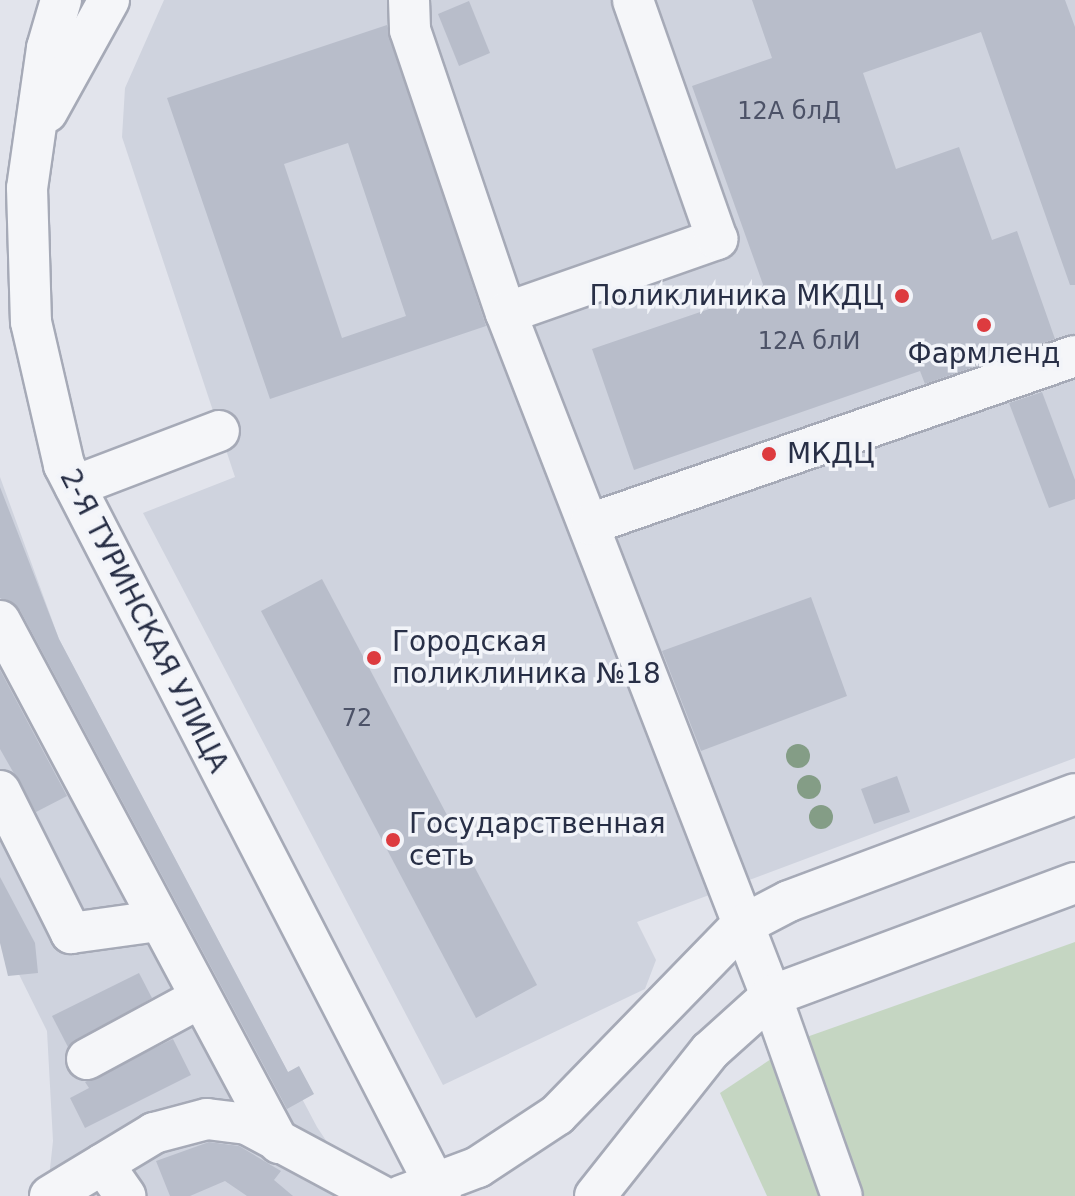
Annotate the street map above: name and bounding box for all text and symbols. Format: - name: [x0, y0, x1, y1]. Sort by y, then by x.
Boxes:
- house number: 12А блД: [737, 98, 841, 126]
- place label: Поликлиника МКДЦ: [590, 279, 884, 313]
- marker: Поликлиника МКДЦ: [891, 285, 913, 307]
- marker: Фармленд: [975, 316, 993, 334]
- house number: 12А блИ: [758, 328, 860, 356]
- place label: Фармленд: [908, 337, 1060, 371]
- place label: МКДЦ: [787, 437, 875, 471]
- marker: МКДЦ: [758, 443, 780, 465]
- street label: 2-Я ТУРИНСКАЯ УЛИЦА: [53, 464, 235, 778]
- place label: Городская поликлиника №18: [392, 625, 661, 691]
- marker: Городская поликлиника №18: [363, 647, 385, 669]
- house number: 72: [342, 705, 372, 733]
- place label: Государственная сеть: [409, 807, 666, 873]
- marker: Государственная сеть: [384, 831, 402, 849]

